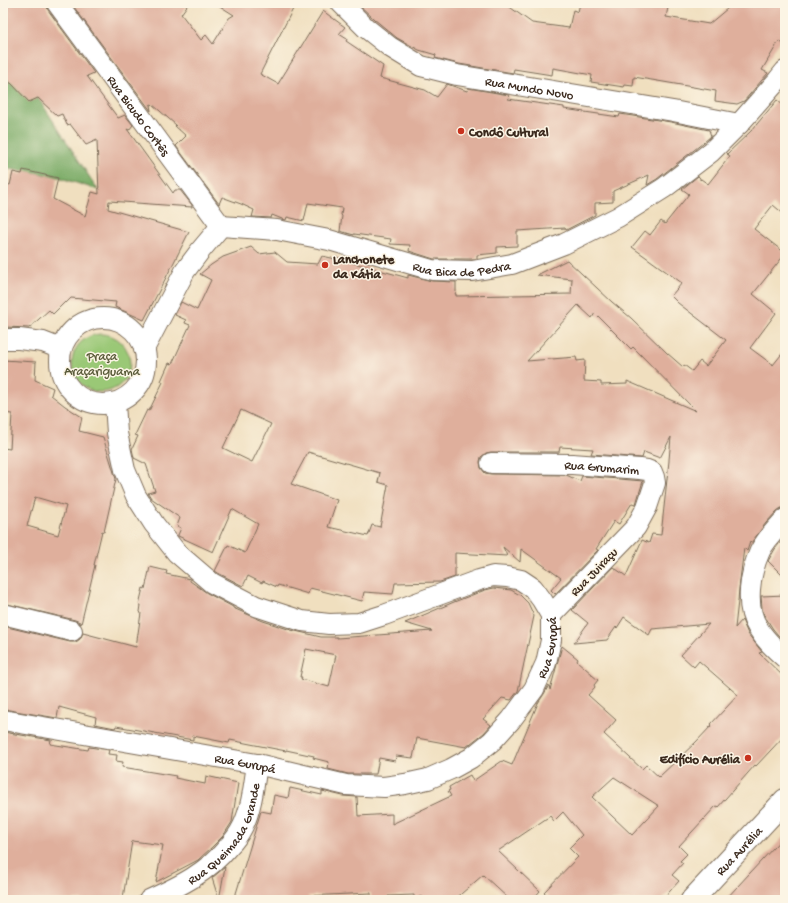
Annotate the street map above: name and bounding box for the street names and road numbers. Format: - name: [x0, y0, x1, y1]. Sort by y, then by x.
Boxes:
- street label: Rua Bicudo Cortês: [103, 73, 173, 161]
- street label: Rua Mundo Novo: [484, 75, 575, 104]
- street label: Rua Bica de Pedra: [410, 259, 513, 281]
- street label: Rua Grumarim: [564, 459, 640, 479]
- street label: Rua Juiraçu: [568, 545, 622, 600]
- street label: Rua Gurupá: [535, 616, 561, 681]
- street label: Rua Gurupá: [213, 752, 278, 778]
- street label: Rua Queimada Grande: [186, 782, 264, 889]
- street label: Rua Aurélia: [714, 824, 767, 879]

